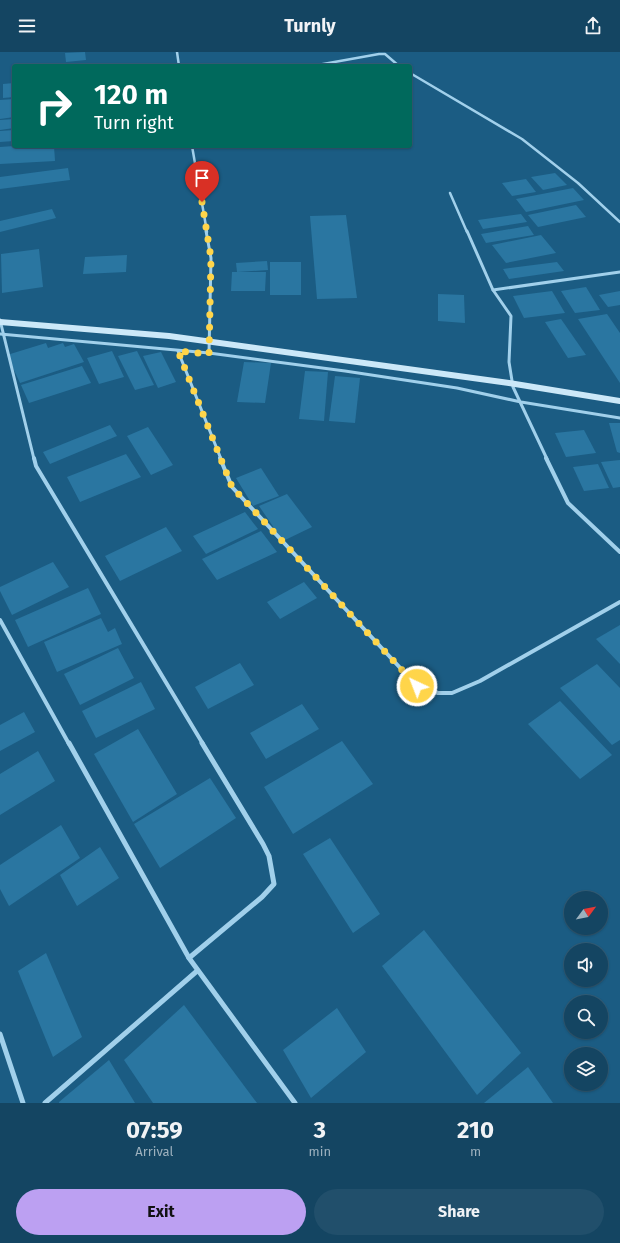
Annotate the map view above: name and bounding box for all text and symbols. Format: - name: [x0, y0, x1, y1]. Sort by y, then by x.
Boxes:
- icon: menu: [16, 15, 38, 37]
- text: Turnly: [284, 15, 336, 37]
- icon: share: [582, 15, 604, 37]
- text: 120 m: [94, 78, 168, 111]
- icon: right: [28, 80, 80, 132]
- text: Turn right: [94, 112, 174, 134]
- pin: [185, 161, 219, 202]
- icon: arrive: [191, 167, 213, 189]
- position arrow: [396, 665, 438, 707]
- north arrow: [564, 891, 608, 935]
- map controls: [564, 891, 608, 1091]
- button: sound: [564, 943, 608, 987]
- button: search: [564, 995, 608, 1039]
- button: layers: [564, 1047, 608, 1091]
- text: 07:59: [126, 1116, 183, 1144]
- text: 3: [314, 1116, 326, 1144]
- text: 210: [457, 1116, 494, 1144]
- text: Arrival: [135, 1144, 173, 1159]
- text: min: [309, 1144, 331, 1159]
- text: m: [470, 1144, 481, 1159]
- button: Exit: [16, 1189, 306, 1235]
- button: Share: [314, 1189, 604, 1235]

